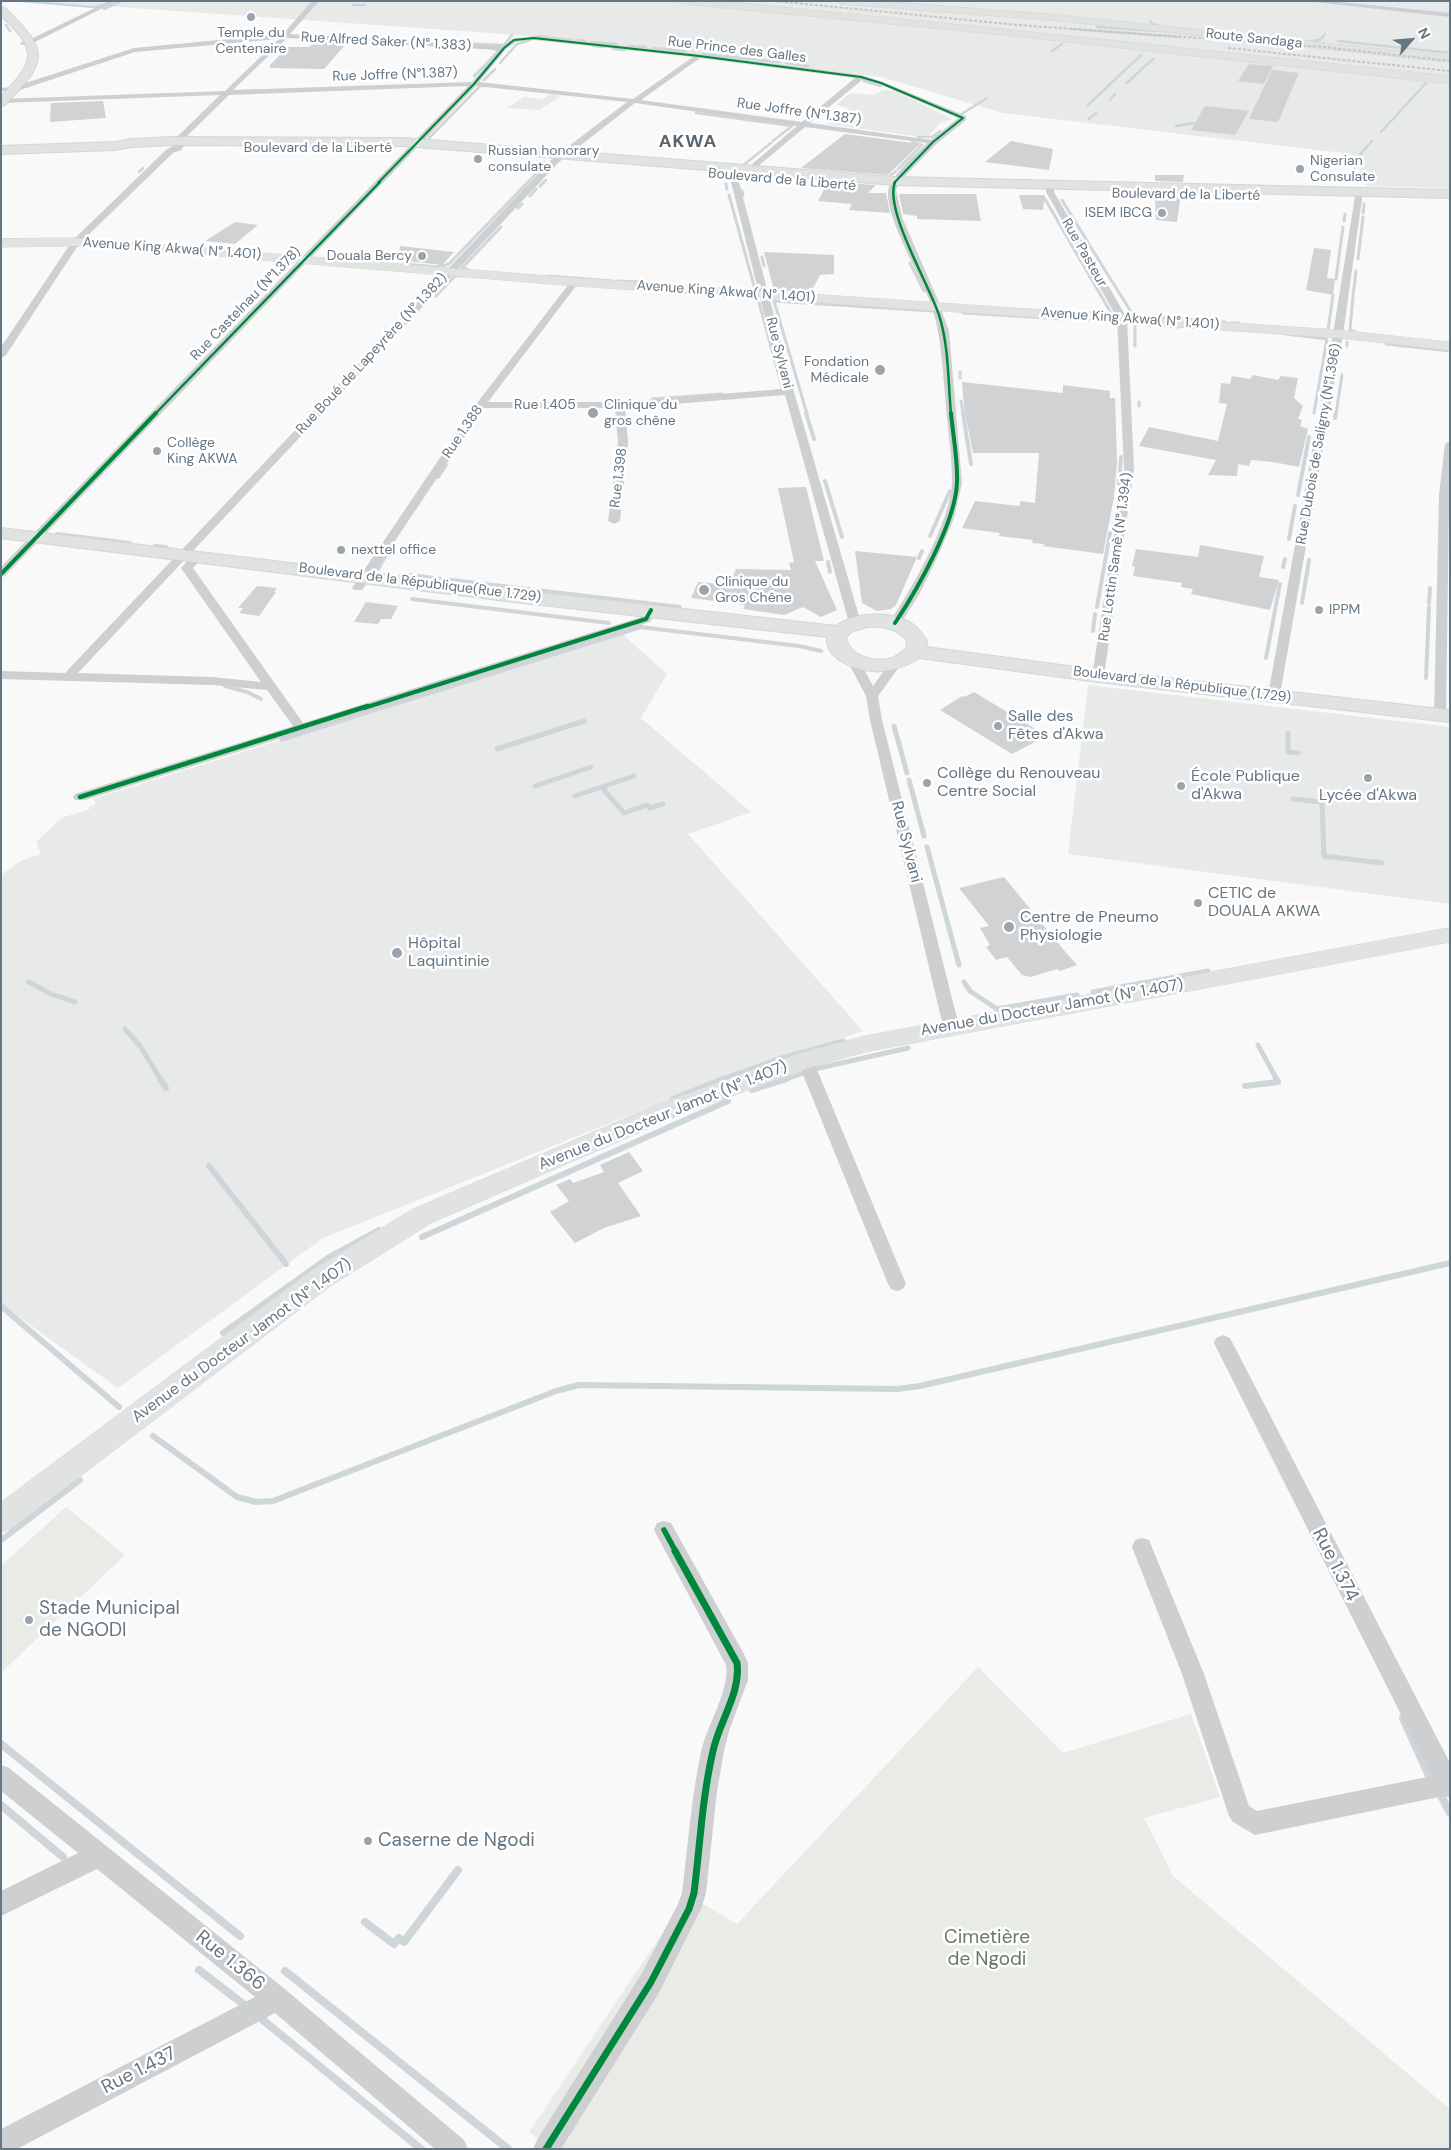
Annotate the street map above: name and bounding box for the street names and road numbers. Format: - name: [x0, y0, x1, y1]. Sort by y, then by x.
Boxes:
- street label: Route Sandaga: [1205, 26, 1303, 52]
- street label: Rue Alfred Saker (N° 1.383): [300, 29, 472, 55]
- street label: Rue Prince des Galles: [667, 33, 807, 67]
- street label: Rue Joffre (N°1.387): [332, 64, 458, 86]
- street label: Rue Joffre (N°1.387): [736, 95, 862, 129]
- street label: Boulevard de la Liberté: [244, 140, 392, 156]
- street label: Boulevard de la Liberté: [707, 165, 857, 195]
- street label: Boulevard de la Liberté: [1112, 185, 1260, 205]
- street label: Rue Pasteur: [1058, 216, 1110, 290]
- street label: Avenue King Akwa( N° 1.401): [82, 234, 262, 264]
- street label: Rue Castelnau (N°1.378): [187, 244, 305, 364]
- street label: Rue Boué de Lapeyrère (N° 1.382): [293, 270, 451, 438]
- street label: Avenue King Akwa( N° 1.401): [636, 277, 816, 307]
- street label: Avenue King Akwa( N° 1.401): [1040, 304, 1220, 334]
- street label: Rue Sylvani: [762, 316, 796, 390]
- street label: Rue Dubois de Saligny (N°1.396): [1293, 342, 1345, 546]
- street label: Rue 1.405: [514, 397, 576, 413]
- street label: Rue 1.388: [439, 402, 487, 462]
- street label: Rue 1.398: [607, 447, 631, 509]
- street label: Rue Lottin Samè (N° 1.394): [1096, 472, 1136, 642]
- street label: Boulevard de la République(Rue 1.729): [298, 560, 542, 606]
- street label: Boulevard de la République (1.729): [1072, 663, 1292, 707]
- street label: Rue Sylvani: [887, 799, 925, 885]
- street label: Avenue du Docteur Jamot (N° 1.407): [919, 975, 1185, 1041]
- street label: Avenue du Docteur Jamot (N° 1.407): [536, 1057, 790, 1175]
- street label: Avenue du Docteur Jamot (N° 1.407): [129, 1255, 355, 1427]
- street label: Rue 1.374: [1307, 1525, 1363, 1605]
- street label: Rue 1.366: [191, 1926, 269, 1996]
- street label: Rue 1.437: [98, 2043, 180, 2099]

